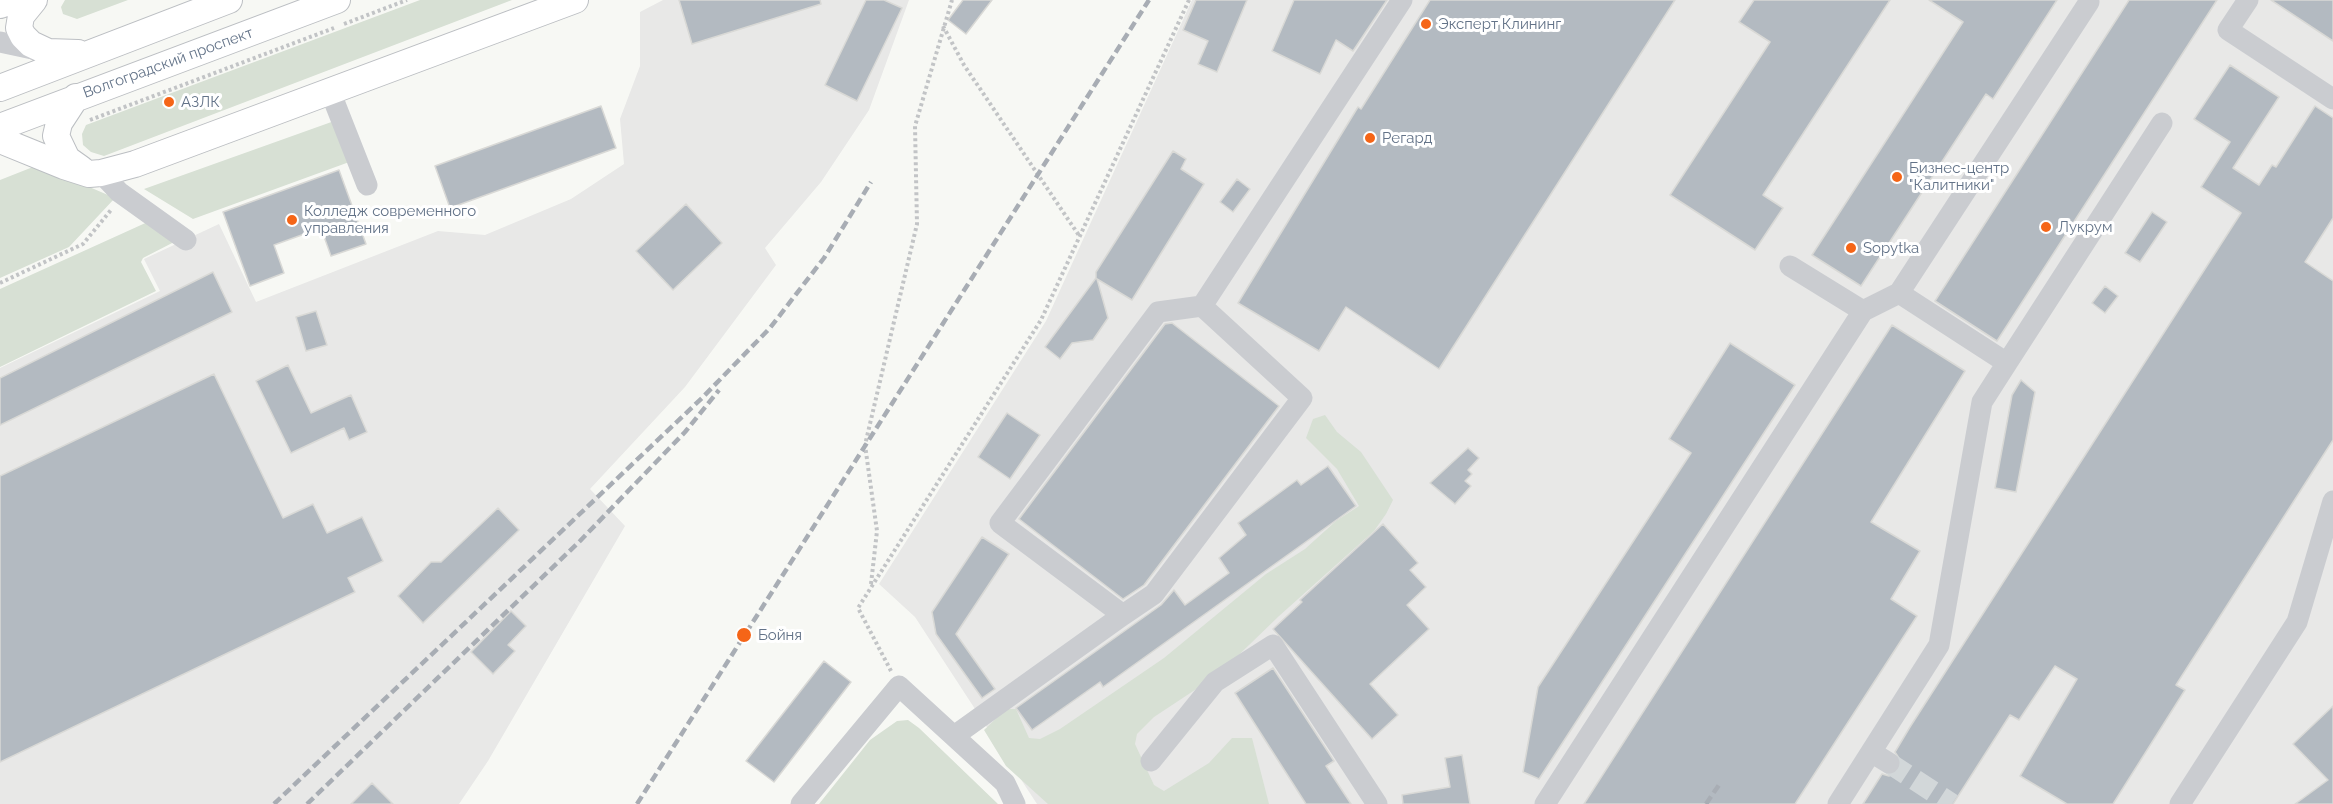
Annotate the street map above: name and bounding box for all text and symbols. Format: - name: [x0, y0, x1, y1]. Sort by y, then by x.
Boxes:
- place label: Эксперт Клининг: [1438, 15, 1561, 33]
- marker: Эксперт Клининг: [1419, 17, 1433, 31]
- street label: Волгоградский проспект: [81, 24, 255, 102]
- place label: АЗЛК: [181, 93, 220, 111]
- marker: АЗЛК: [162, 95, 176, 109]
- place label: Регард: [1382, 129, 1432, 147]
- marker: Регард: [1363, 131, 1377, 145]
- place label: Бизнес-центр "Калитники": [1909, 159, 2009, 194]
- marker: Бизнес-центр "Калитники": [1890, 170, 1904, 184]
- place label: Колледж современного управления: [304, 202, 476, 237]
- marker: Колледж современного управления: [285, 213, 299, 227]
- place label: Лукрум: [2058, 218, 2112, 236]
- marker: Лукрум: [2039, 220, 2053, 234]
- place label: Sopytka: [1863, 239, 1919, 257]
- marker: Sopytka: [1844, 241, 1858, 255]
- marker: Бойня: [735, 626, 753, 644]
- place label: Бойня: [758, 626, 802, 644]

